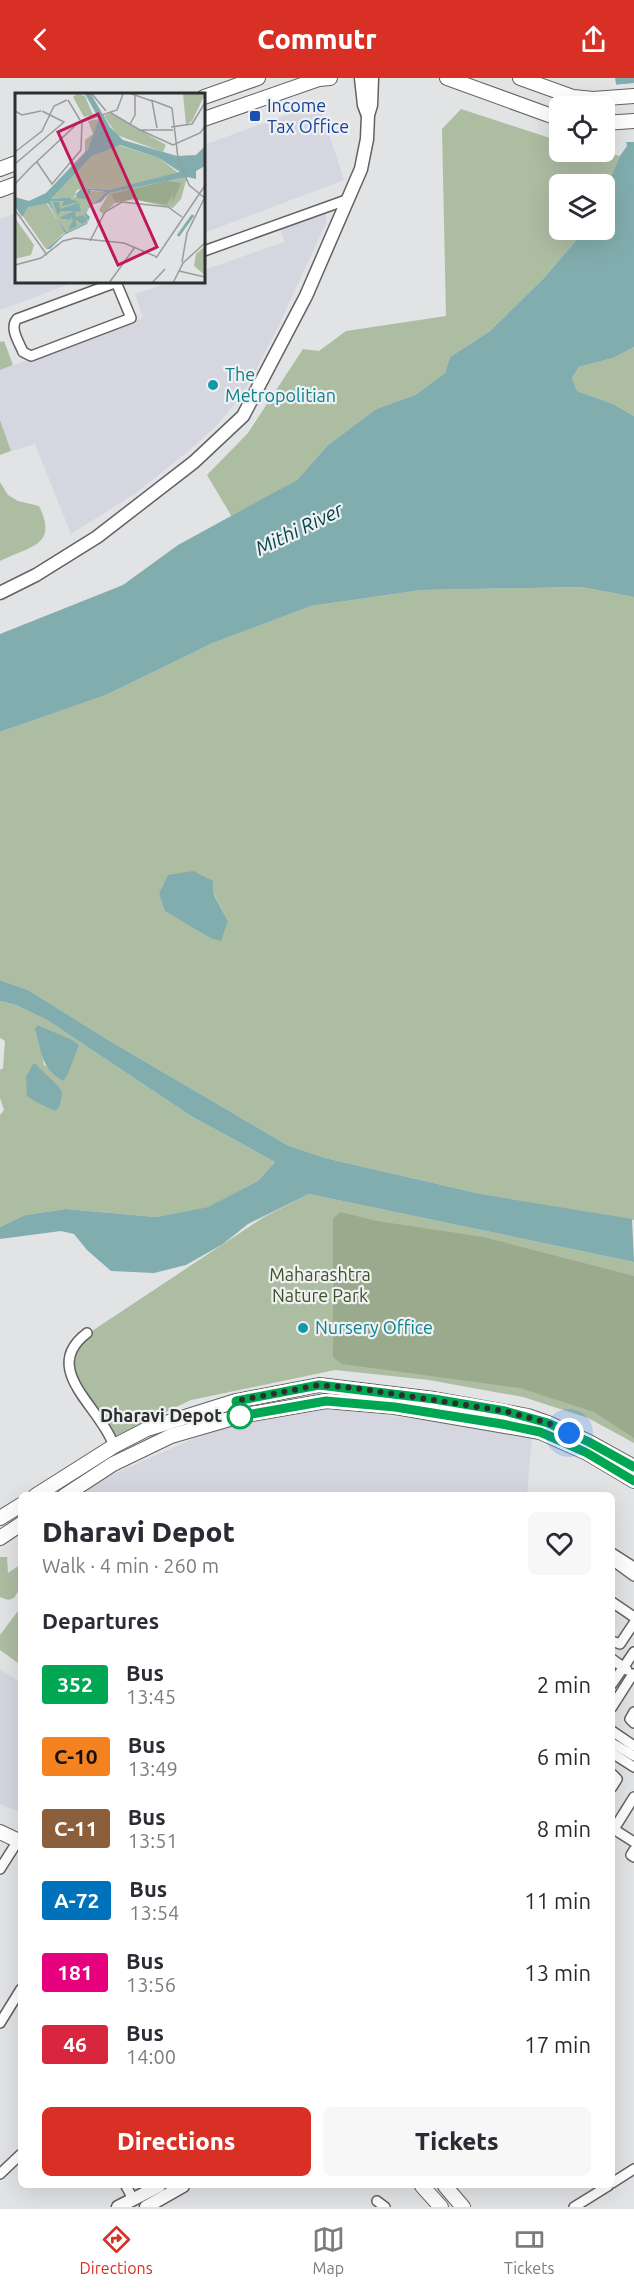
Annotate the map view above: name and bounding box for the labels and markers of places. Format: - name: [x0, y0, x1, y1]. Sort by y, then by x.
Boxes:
- place label: Income Tax Office: [267, 95, 349, 136]
- marker: Income Tax Office: [248, 109, 262, 123]
- place label: The Metropolitian: [225, 364, 336, 405]
- marker: The Metropolitian: [206, 378, 220, 392]
- place label: Nursery Office: [315, 1317, 433, 1337]
- marker: Nursery Office: [296, 1321, 310, 1335]
- marker: Dharavi Depot: [227, 1403, 253, 1429]
- place label: Dharavi Depot: [100, 1405, 222, 1425]

